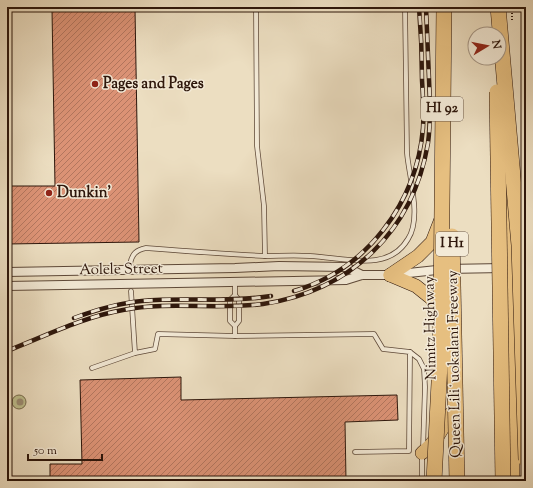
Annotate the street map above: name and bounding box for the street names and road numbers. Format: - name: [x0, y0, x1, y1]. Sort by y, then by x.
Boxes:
- road number: HI 92: [421, 97, 463, 121]
- road number: I H1: [436, 232, 468, 256]
- street label: Aolele Street: [79, 259, 163, 281]
- street label: Queen Liliʻuokalani Freeway: [443, 269, 467, 458]
- street label: Nimitz Highway: [420, 275, 442, 380]

